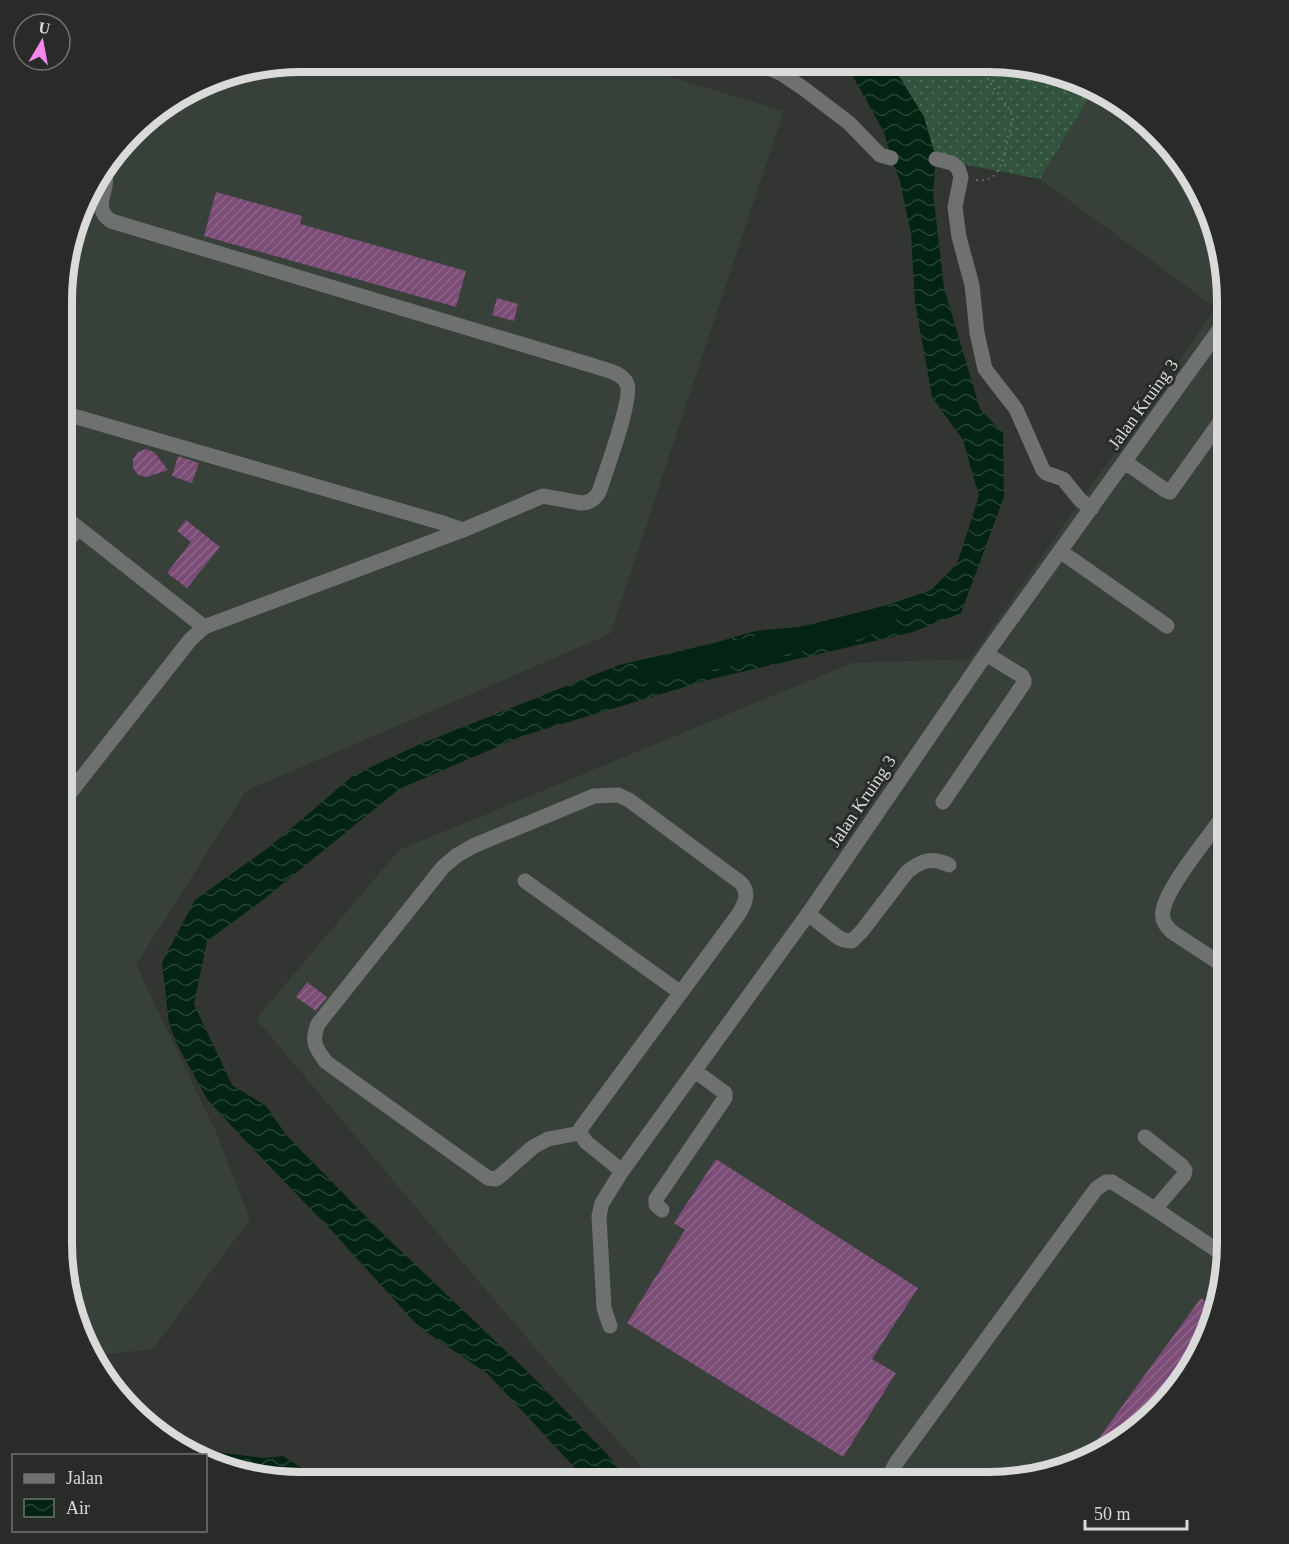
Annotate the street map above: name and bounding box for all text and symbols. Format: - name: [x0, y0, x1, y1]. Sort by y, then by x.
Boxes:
- north arrow: [12, 12, 72, 72]
- text: U: [37, 18, 52, 37]
- street label: Jalan Kruing 3: [1104, 355, 1182, 453]
- street label: Jalan Kruing 3: [824, 751, 900, 851]
- legend: [12, 1454, 207, 1532]
- text: Jalan: [66, 1468, 103, 1488]
- scale bar: [1085, 1493, 1187, 1531]
- text: Air: [66, 1498, 90, 1518]
- text: 50 m: [1094, 1504, 1131, 1524]

